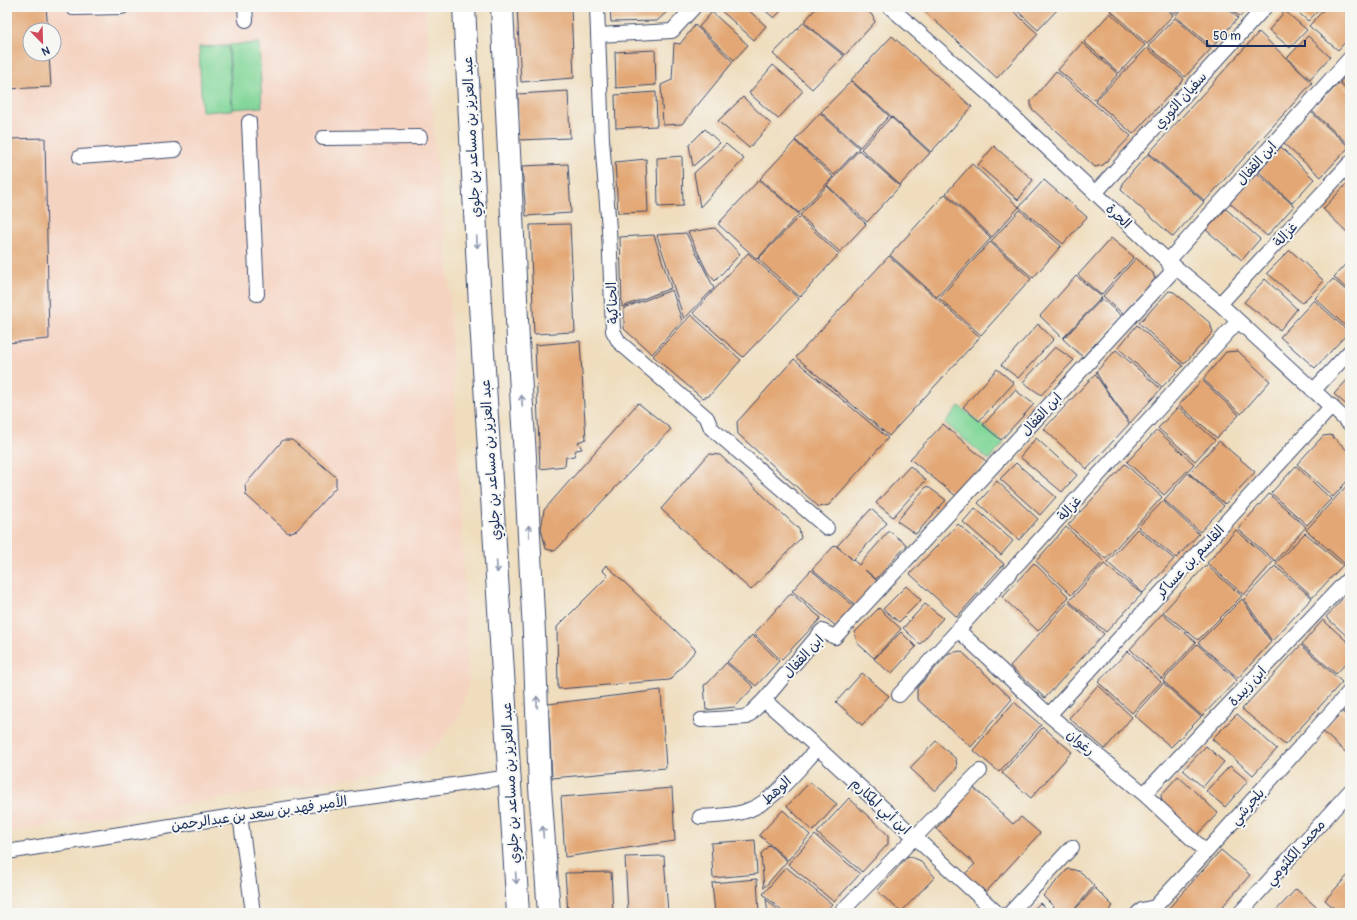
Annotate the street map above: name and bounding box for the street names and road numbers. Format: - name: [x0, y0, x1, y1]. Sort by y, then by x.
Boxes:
- street label: عبد العزيز بن مساعد بن جلوي: [459, 56, 486, 218]
- street label: سفيان الثوري: [1150, 68, 1212, 134]
- street label: ابن القفال: [1232, 138, 1280, 189]
- street label: الحرة: [1102, 200, 1135, 232]
- street label: غزالة: [1270, 218, 1301, 250]
- street label: الحناكية: [603, 281, 622, 324]
- street label: عبد العزيز بن مساعد بن جلوي: [476, 379, 507, 541]
- street label: ابن القفال: [1017, 389, 1066, 439]
- street label: غزالة: [1054, 492, 1085, 524]
- street label: القاسم بن عساكر: [1152, 522, 1230, 603]
- street label: ابن القفال: [779, 631, 828, 681]
- street label: ابن زبيدة: [1225, 663, 1270, 710]
- street label: عبد العزيز بن مساعد بن جلوي: [498, 702, 525, 864]
- street label: رغوان: [1063, 726, 1098, 759]
- street label: الوهط: [758, 773, 795, 808]
- street label: ابن أبي المكارم: [844, 774, 914, 841]
- street label: بلجرشي: [1227, 784, 1271, 831]
- street label: الأمير فهد بن سعد بن عبدالرحمن: [170, 792, 348, 834]
- street label: محمد الكلثومي: [1262, 816, 1332, 891]

